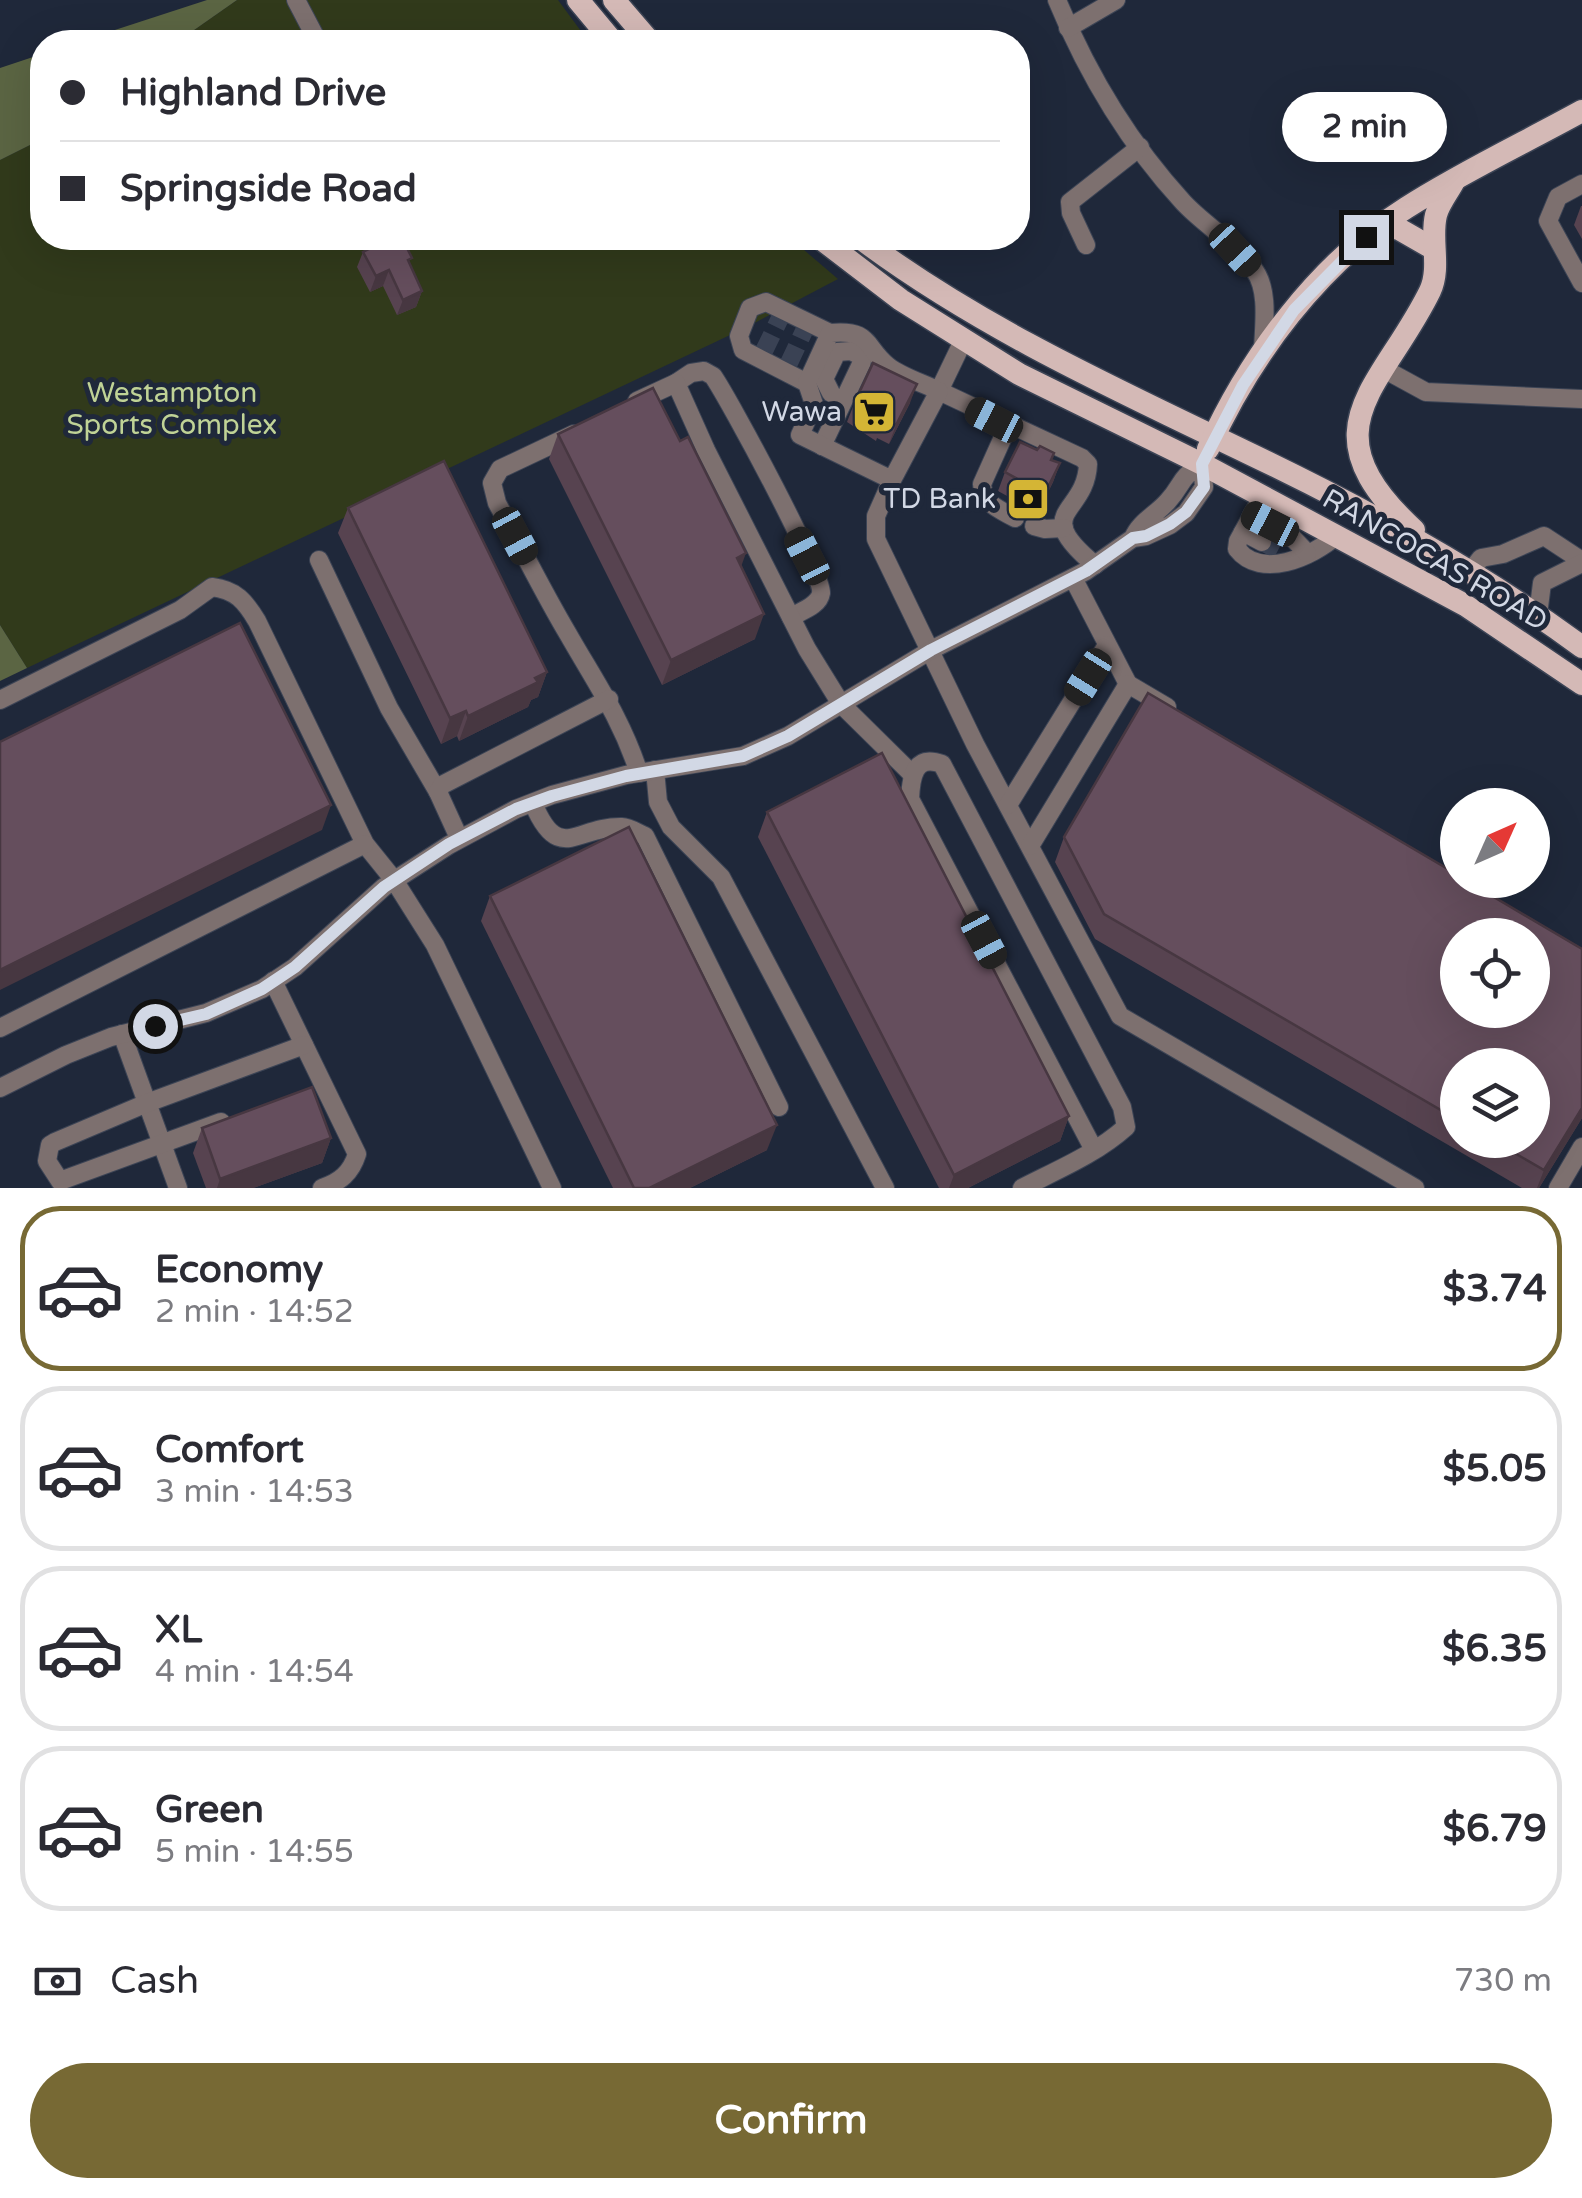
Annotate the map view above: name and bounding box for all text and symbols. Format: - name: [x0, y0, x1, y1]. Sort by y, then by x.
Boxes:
- text: Highland Drive: [120, 70, 386, 116]
- callout: 2 min: [1284, 92, 1448, 162]
- text: 2 min: [1322, 108, 1407, 146]
- text: Springside Road: [120, 166, 417, 212]
- route end: [1344, 215, 1389, 260]
- car: [1204, 218, 1266, 282]
- park label: Westampton Sports Complex: [66, 376, 278, 442]
- supermarket icon: Wawa: [851, 389, 897, 435]
- car: [960, 393, 1028, 447]
- place label: Wawa: [762, 395, 842, 429]
- bank icon: TD Bank: [1005, 476, 1051, 522]
- place label: TD Bank: [883, 482, 996, 516]
- street label: RANCOCAS ROAD: [1317, 482, 1553, 638]
- car: [1236, 497, 1304, 551]
- car: [488, 502, 542, 570]
- car: [780, 522, 834, 590]
- car: [1059, 644, 1117, 710]
- north arrow: [1440, 788, 1550, 898]
- map controls: [1440, 788, 1550, 1158]
- car: [957, 906, 1011, 974]
- button: locate: [1440, 918, 1550, 1028]
- route start: [133, 1004, 178, 1049]
- button: layers: [1440, 1048, 1550, 1158]
- icon: car: [35, 1244, 125, 1334]
- text: Economy: [155, 1247, 323, 1293]
- text: $3.74: [1442, 1266, 1547, 1312]
- text: 2 min · 14:52: [155, 1293, 354, 1331]
- icon: car: [35, 1424, 125, 1514]
- text: Comfort: [155, 1427, 304, 1473]
- text: $5.05: [1442, 1446, 1547, 1492]
- text: 3 min · 14:53: [155, 1473, 354, 1511]
- icon: car: [35, 1604, 125, 1694]
- text: XL: [155, 1607, 202, 1653]
- text: $6.35: [1442, 1626, 1547, 1672]
- text: 4 min · 14:54: [155, 1653, 354, 1691]
- icon: car: [35, 1784, 125, 1874]
- text: Green: [155, 1787, 264, 1833]
- text: $6.79: [1442, 1806, 1547, 1852]
- text: 5 min · 14:55: [155, 1833, 354, 1871]
- icon: cash: [30, 1954, 85, 2009]
- text: Cash: [110, 1958, 199, 2004]
- text: 730 m: [1454, 1962, 1552, 2000]
- button: Confirm: [30, 2063, 1552, 2178]

